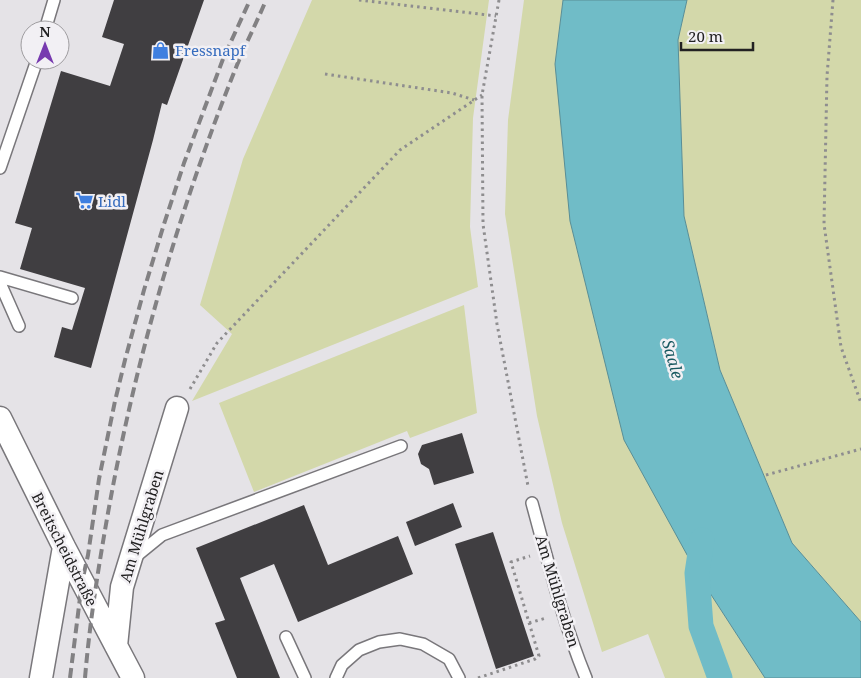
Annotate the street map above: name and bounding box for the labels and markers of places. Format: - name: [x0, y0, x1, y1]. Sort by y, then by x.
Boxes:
- shop icon: Fressnapf: [151, 40, 171, 60]
- place label: Fressnapf: [175, 40, 247, 60]
- supermarket icon: Lidl: [74, 191, 94, 211]
- place label: Lidl: [98, 191, 126, 211]

